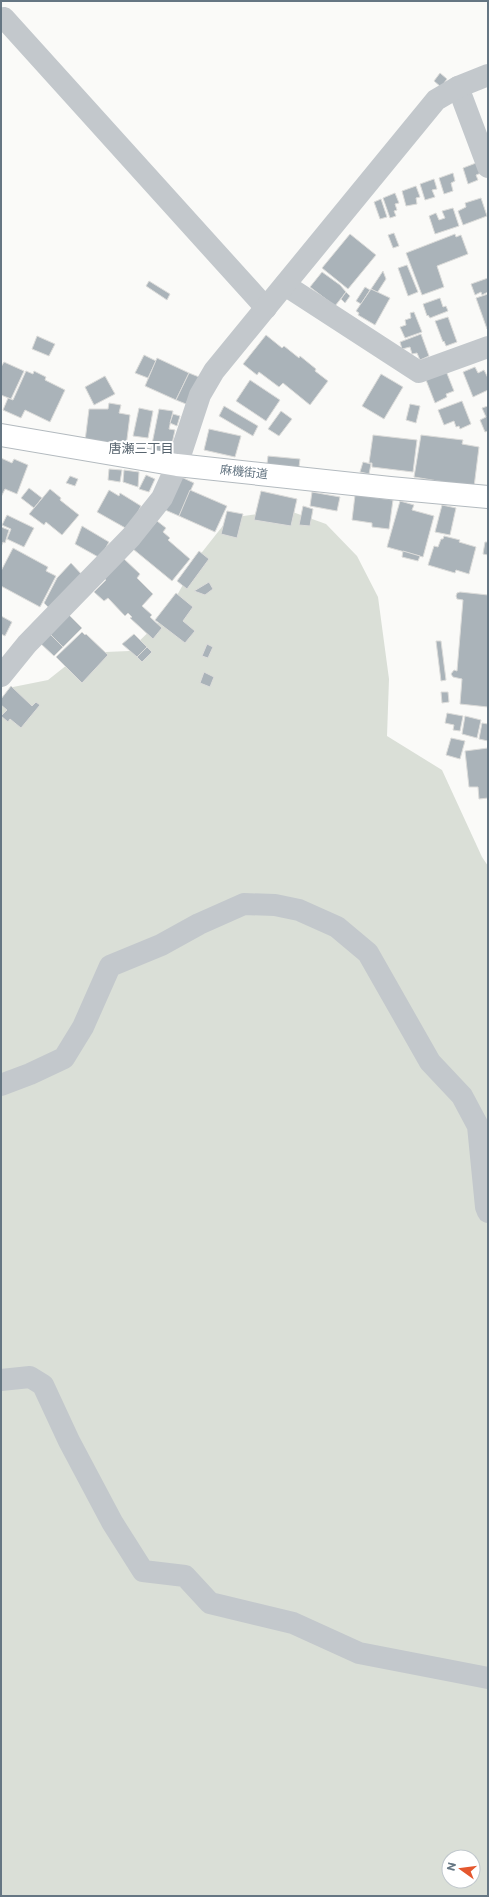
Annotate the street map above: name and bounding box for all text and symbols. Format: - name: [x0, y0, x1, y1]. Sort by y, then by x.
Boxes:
- district label: 唐瀬三丁目: [108, 440, 174, 456]
- street label: 麻機街道: [219, 462, 269, 480]
- north arrow: [441, 1849, 481, 1889]
- text: N: [444, 1861, 458, 1872]

